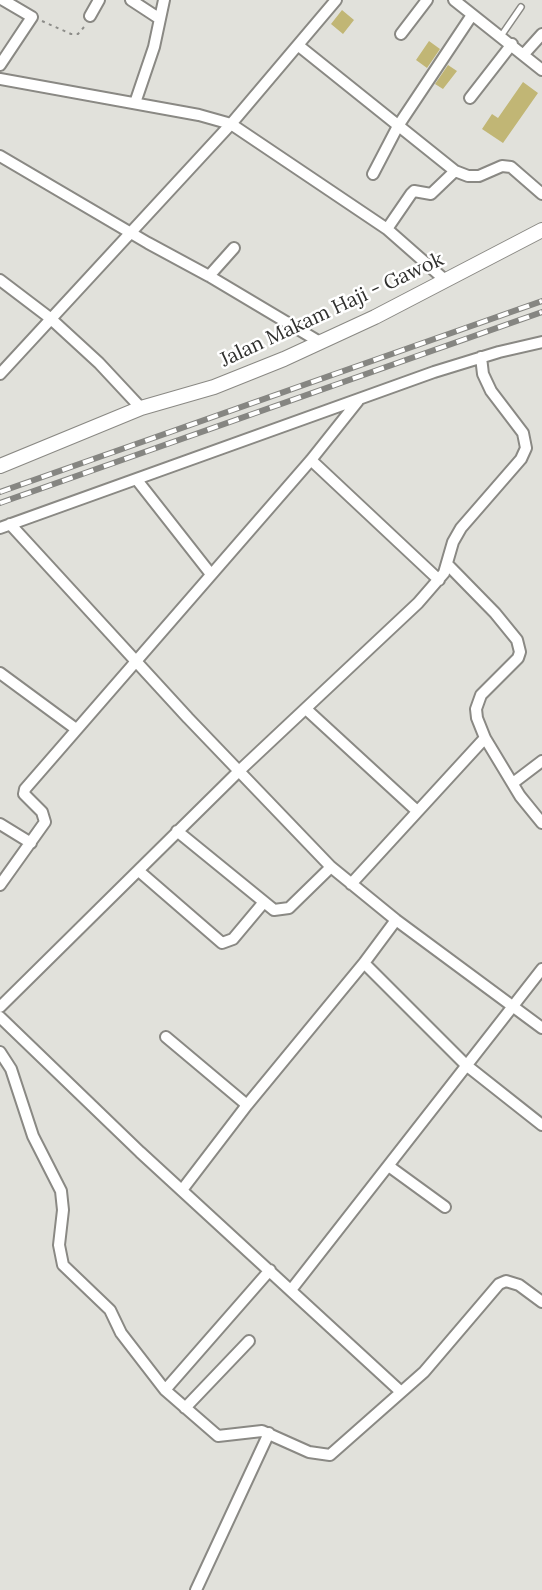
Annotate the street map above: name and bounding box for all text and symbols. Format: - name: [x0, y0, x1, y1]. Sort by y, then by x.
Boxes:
- street label: Jalan Makam Haji - Gawok: [216, 248, 448, 372]

